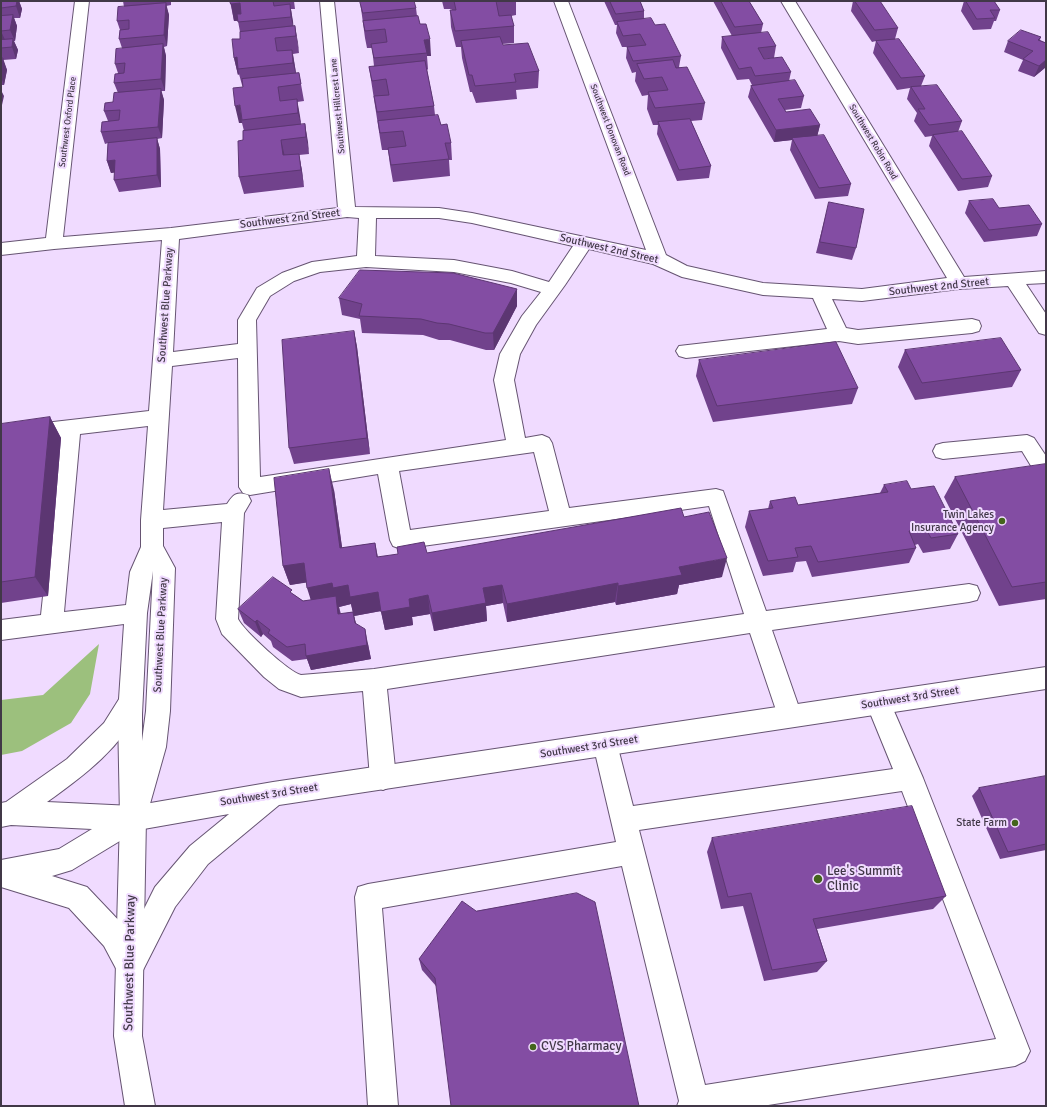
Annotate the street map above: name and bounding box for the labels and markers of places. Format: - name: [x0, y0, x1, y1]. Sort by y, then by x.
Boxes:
- place label: Twin Lakes Insurance Agency: [911, 508, 994, 534]
- marker: Twin Lakes Insurance Agency: [997, 516, 1007, 526]
- place label: State Farm: [956, 816, 1007, 830]
- marker: State Farm: [1010, 818, 1020, 828]
- place label: Lee's Summit Clinic: [827, 864, 901, 895]
- marker: Lee's Summit Clinic: [812, 873, 824, 885]
- place label: CVS Pharmacy: [541, 1039, 621, 1055]
- marker: CVS Pharmacy: [528, 1042, 538, 1052]

